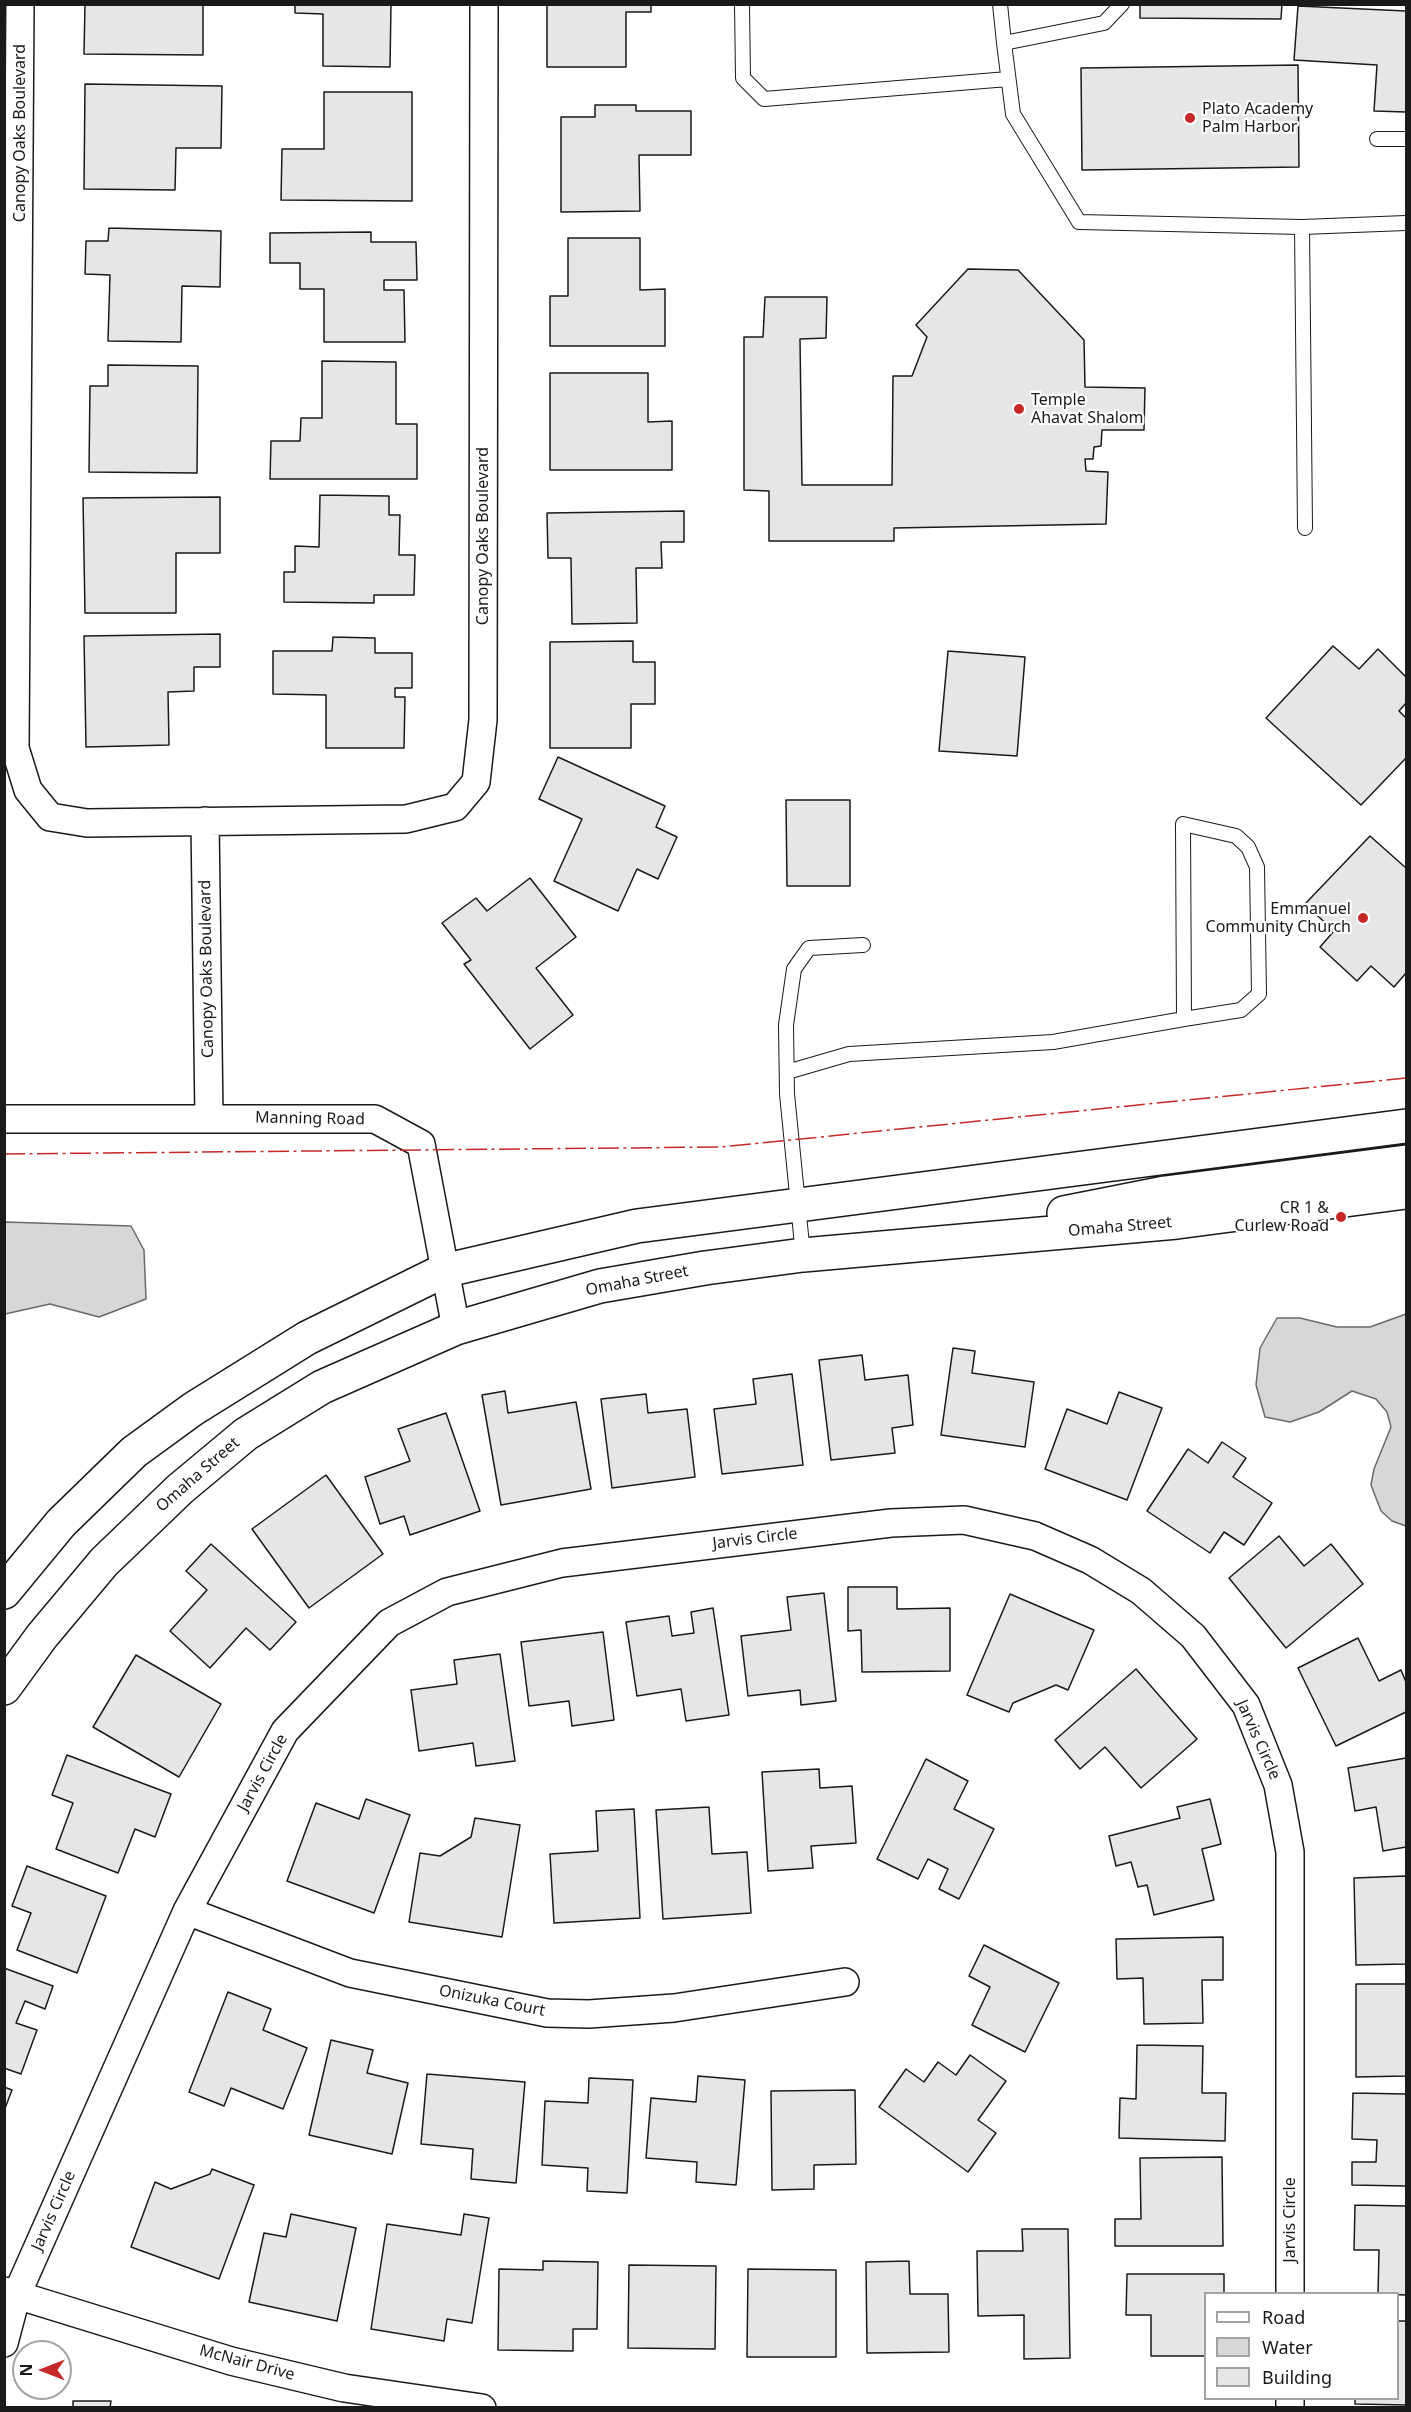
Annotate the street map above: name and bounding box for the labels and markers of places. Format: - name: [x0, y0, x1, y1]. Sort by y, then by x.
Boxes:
- place label: Plato Academy Palm Harbor: [1202, 99, 1313, 137]
- marker: Plato Academy Palm Harbor: [1183, 111, 1197, 125]
- place label: Temple Ahavat Shalom: [1031, 390, 1144, 428]
- marker: Temple Ahavat Shalom: [1012, 402, 1026, 416]
- place label: Emmanuel Community Church: [1206, 899, 1351, 937]
- marker: Emmanuel Community Church: [1356, 911, 1370, 925]
- place label: CR 1 & Curlew Road: [1234, 1198, 1329, 1236]
- marker: CR 1 & Curlew Road: [1334, 1210, 1348, 1224]

